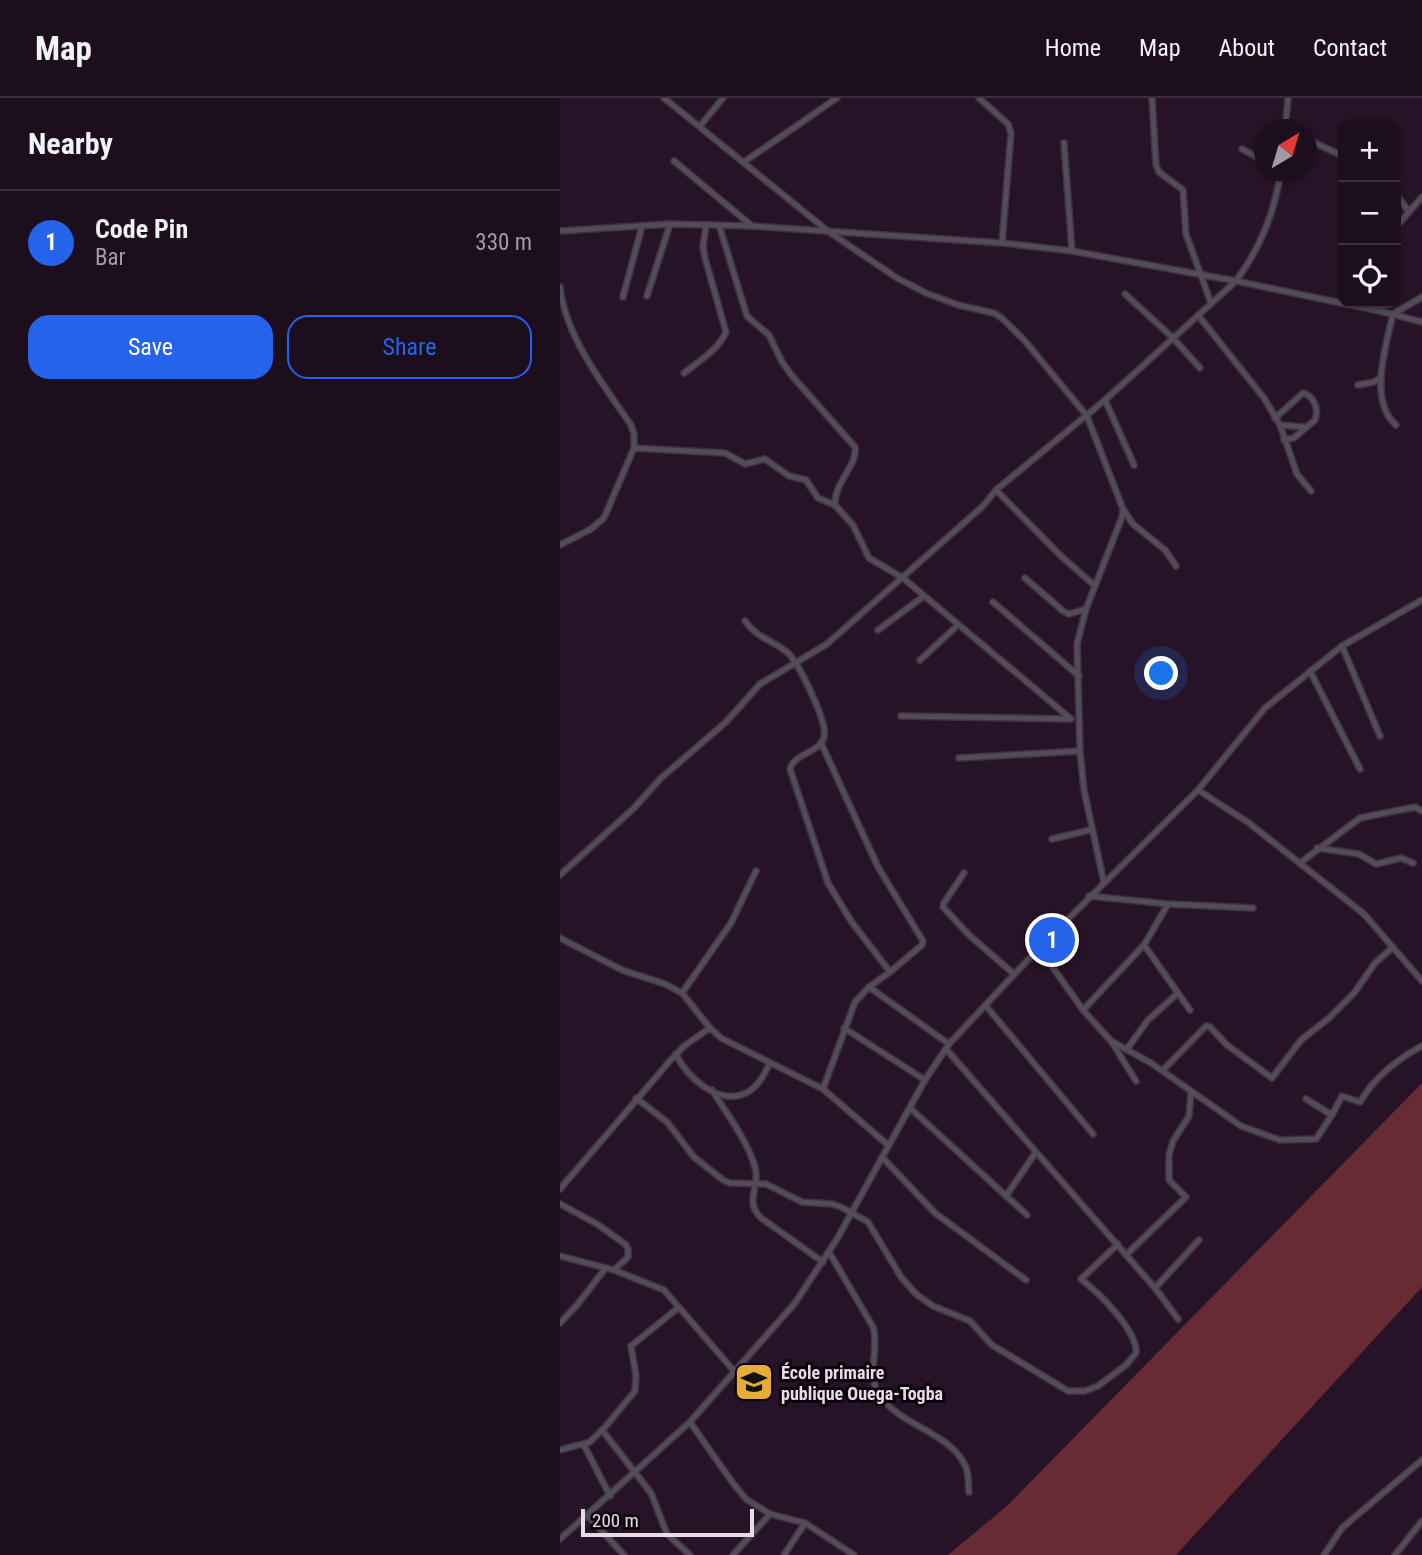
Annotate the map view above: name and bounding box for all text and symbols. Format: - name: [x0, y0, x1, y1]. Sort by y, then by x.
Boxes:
- text: Map: [35, 29, 92, 68]
- text: Home: [1045, 34, 1101, 62]
- text: Map: [1139, 34, 1181, 62]
- text: About: [1219, 34, 1275, 62]
- text: Contact: [1313, 34, 1387, 62]
- north arrow: [1254, 119, 1317, 182]
- map controls: [1338, 119, 1401, 308]
- button: +: [1338, 119, 1401, 182]
- text: Nearby: [28, 126, 113, 161]
- button: −: [1338, 182, 1401, 245]
- text: Code Pin: [95, 214, 188, 244]
- text: 1: [45, 229, 57, 256]
- text: 330 m: [475, 229, 532, 256]
- text: Bar: [95, 244, 126, 271]
- button: locate: [1338, 245, 1401, 308]
- button: Save: [28, 315, 273, 379]
- button: Share: [287, 315, 532, 379]
- your location: [1144, 656, 1178, 690]
- pin: 1: [1029, 914, 1075, 966]
- school or university icon: École primaire publique Ouega-Togba: [733, 1361, 775, 1403]
- place label: École primaire publique Ouega-Togba: [781, 1362, 943, 1404]
- scale bar: [581, 1506, 754, 1538]
- text: 200 m: [592, 1509, 639, 1532]

